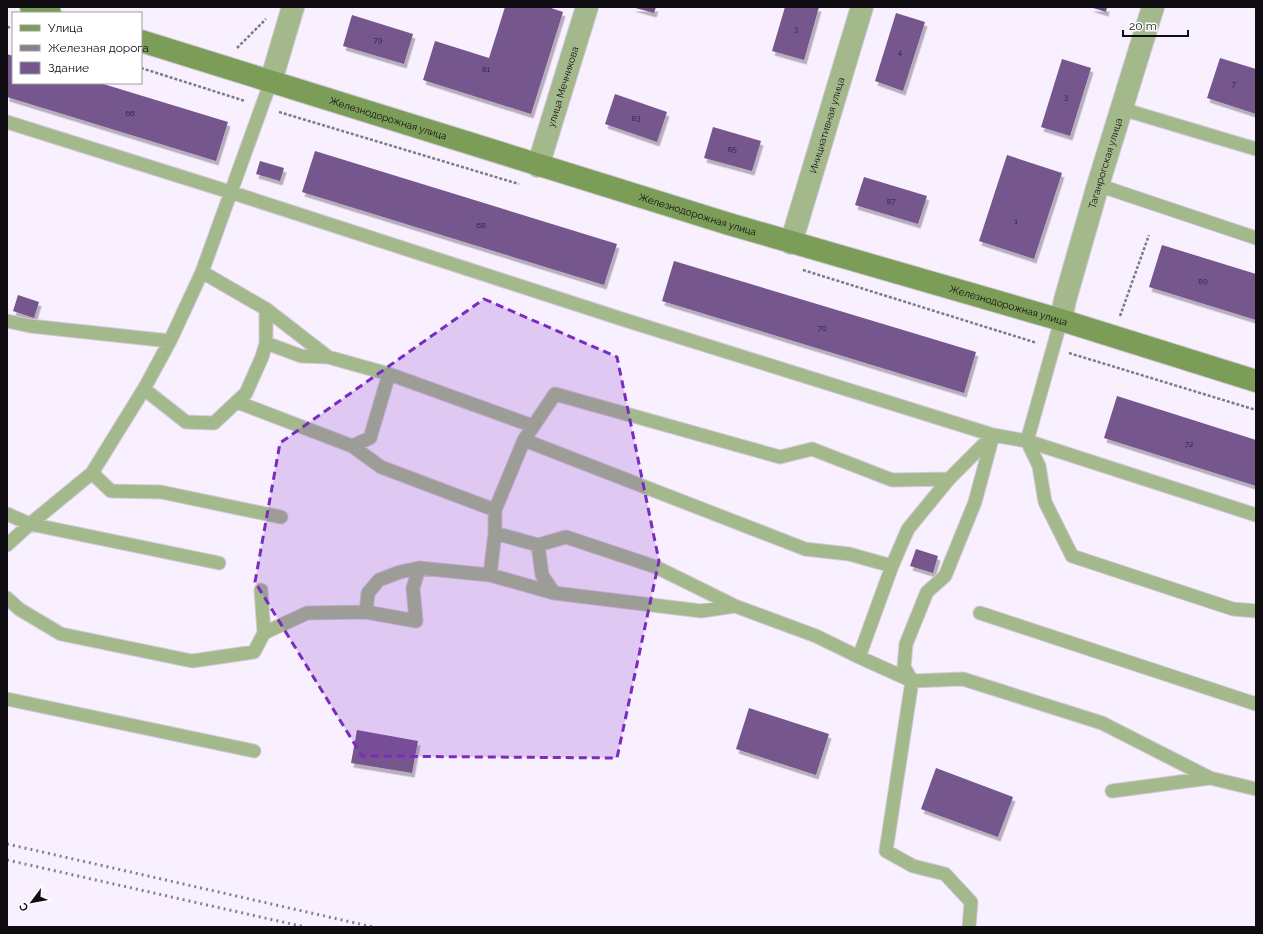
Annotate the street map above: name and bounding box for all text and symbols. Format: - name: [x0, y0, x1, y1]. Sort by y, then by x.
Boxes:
- legend: [12, 12, 142, 84]
- scale bar: [1123, 12, 1188, 38]
- text: 20 m: [1129, 19, 1157, 33]
- text: Улица: [48, 21, 83, 35]
- house number: 3: [794, 24, 798, 34]
- house number: 79: [374, 35, 383, 45]
- text: Железная дорога: [48, 41, 149, 55]
- street label: улица Мечникова: [545, 45, 580, 128]
- house number: 4: [898, 47, 903, 57]
- text: Здание: [48, 61, 89, 75]
- house number: 81: [482, 64, 491, 74]
- street label: Инициативная улица: [807, 76, 846, 175]
- house number: 7: [1232, 79, 1237, 89]
- house number: 3: [1064, 92, 1068, 102]
- street label: Железнодорожная улица: [328, 95, 448, 141]
- house number: 66: [125, 108, 135, 118]
- house number: 83: [631, 113, 641, 123]
- street label: Таганрогская улица: [1086, 117, 1124, 210]
- house number: 85: [727, 144, 737, 154]
- street label: Железнодорожная улица: [638, 191, 758, 237]
- house number: 87: [886, 196, 896, 206]
- house number: 1: [1014, 216, 1018, 226]
- house number: 68: [476, 220, 486, 230]
- house number: 89: [1198, 276, 1208, 286]
- street label: Железнодорожная улица: [948, 283, 1069, 327]
- house number: 70: [817, 323, 827, 333]
- house number: 72: [1185, 439, 1193, 449]
- north arrow: [12, 882, 52, 922]
- text: С: [16, 900, 31, 914]

